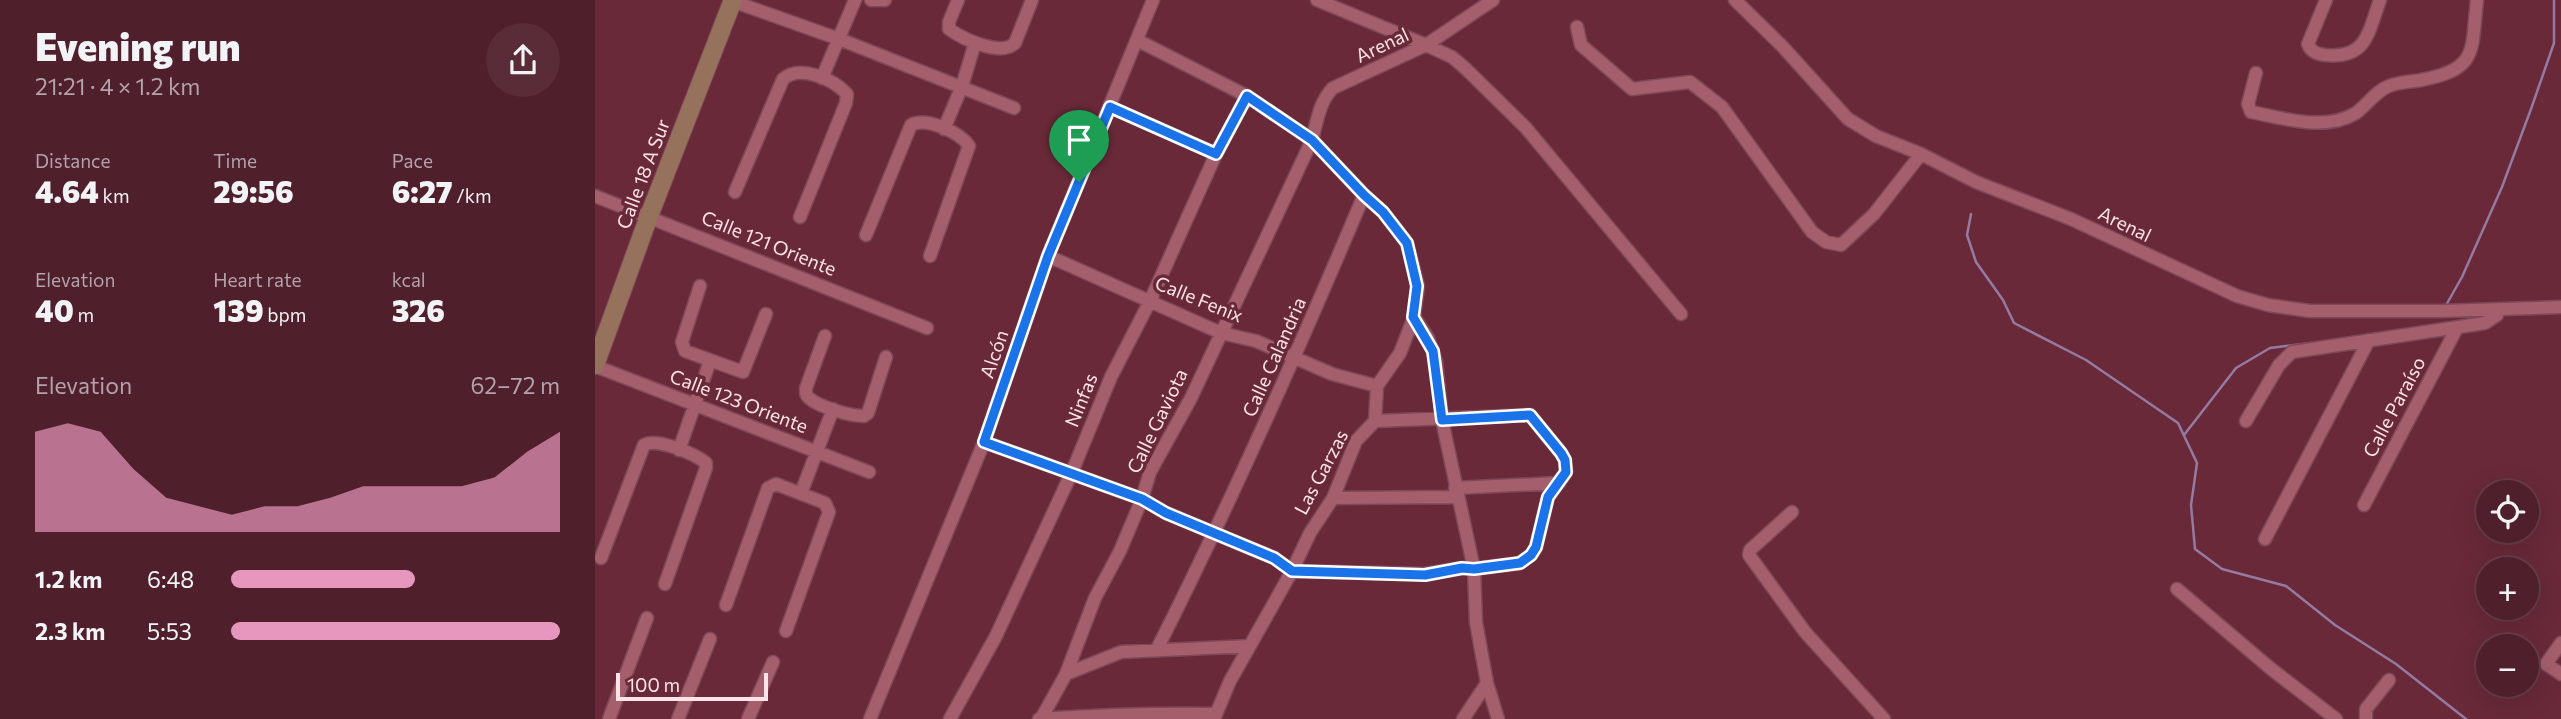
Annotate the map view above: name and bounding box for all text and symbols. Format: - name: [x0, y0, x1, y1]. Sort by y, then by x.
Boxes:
- text: Evening run: [35, 22, 241, 69]
- street label: Arenal: [1352, 22, 1412, 67]
- button: share: [486, 23, 560, 97]
- text: 21:21 · 4 × 1.2 km: [35, 72, 200, 100]
- pin: [1049, 110, 1109, 182]
- street label: Calle 18 A Sur: [611, 115, 674, 232]
- icon: arrive: [1060, 121, 1098, 159]
- text: Distance: [35, 149, 111, 172]
- text: Time: [213, 149, 257, 172]
- text: Pace: [392, 149, 433, 172]
- text: 4.64: [35, 172, 99, 209]
- text: 29:56: [213, 172, 294, 209]
- text: 6:27: [392, 172, 453, 209]
- text: km: [99, 184, 129, 207]
- text: /km: [453, 184, 492, 207]
- street label: Arenal: [2095, 201, 2155, 246]
- street label: Calle 121 Oriente: [698, 205, 840, 280]
- text: Elevation: [35, 268, 115, 291]
- text: Heart rate: [213, 268, 302, 291]
- text: kcal: [392, 268, 426, 291]
- street label: Calle Fenix: [1152, 271, 1246, 327]
- text: 40: [35, 291, 74, 328]
- text: 139: [213, 291, 264, 328]
- text: 326: [392, 291, 445, 328]
- street label: Calle Calandria: [1237, 294, 1310, 420]
- text: m: [74, 303, 94, 326]
- text: bpm: [264, 303, 306, 326]
- street label: Alcón: [975, 327, 1012, 381]
- street label: Calle Paraíso: [2358, 353, 2430, 461]
- street label: Calle 123 Oriente: [667, 364, 811, 437]
- street label: Calle Gaviota: [1121, 365, 1192, 477]
- street label: Ninfas: [1059, 370, 1102, 430]
- text: Elevation: [35, 371, 132, 399]
- text: 62–72 m: [470, 371, 560, 399]
- street label: Las Garzas: [1289, 425, 1352, 518]
- map controls: [2476, 480, 2539, 697]
- button: locate: [2476, 480, 2539, 543]
- button: +: [2476, 557, 2539, 620]
- text: 1.2 km: [35, 565, 102, 593]
- text: 6:48: [147, 565, 194, 593]
- text: 2.3 km: [35, 617, 105, 645]
- text: 5:53: [147, 617, 192, 645]
- button: −: [2476, 634, 2539, 697]
- scale bar: [616, 670, 768, 702]
- text: 100 m: [627, 673, 680, 696]

